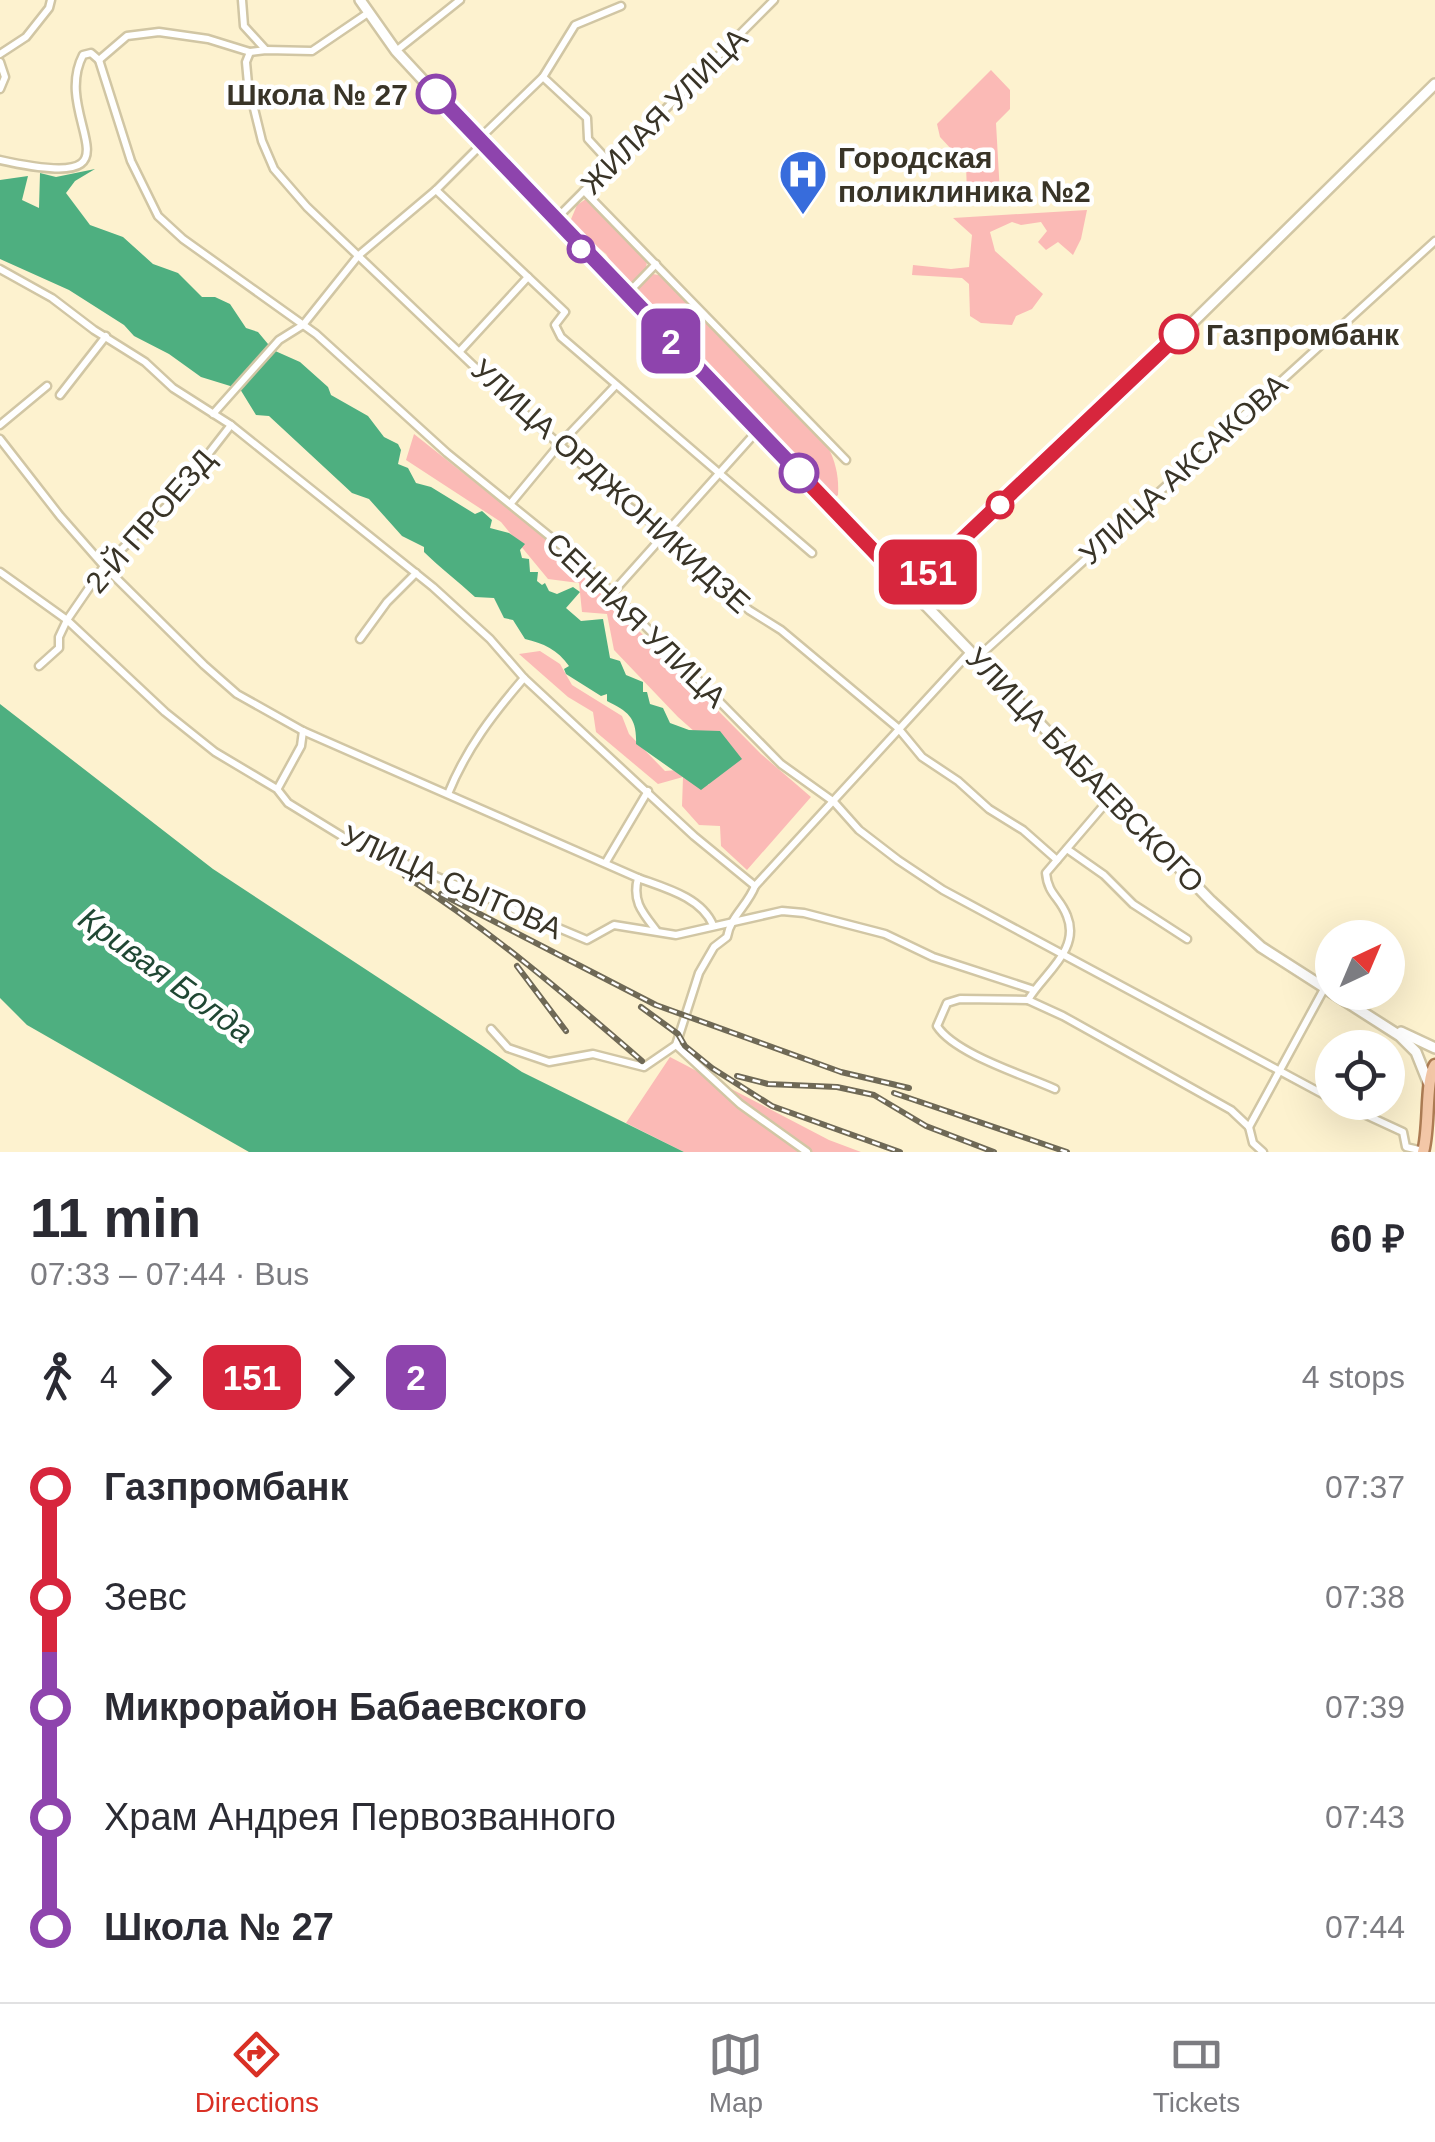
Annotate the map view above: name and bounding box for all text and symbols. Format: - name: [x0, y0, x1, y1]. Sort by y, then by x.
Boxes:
- street label: ЖИЛАЯ УЛИЦА: [574, 21, 754, 201]
- marker: Школа № 27: [417, 75, 455, 113]
- place label: Школа № 27: [226, 78, 408, 111]
- place label: Городская поликлиника №2: [838, 141, 1091, 208]
- hospital icon: Городская поликлиника №2: [777, 148, 829, 216]
- unlabelled marker: [568, 236, 594, 262]
- line badge: 2: [638, 308, 704, 374]
- marker: Газпромбанк: [1160, 315, 1198, 353]
- place label: Газпромбанк: [1206, 318, 1400, 351]
- text: 2: [661, 322, 681, 361]
- street label: УЛИЦА ОРДЖОНИКИДЗЕ: [465, 352, 757, 620]
- street label: УЛИЦА АКСАКОВА: [1073, 367, 1293, 571]
- street label: 2-Й ПРОЕЗД: [79, 443, 221, 599]
- unlabelled marker: [780, 454, 818, 492]
- unlabelled marker: [987, 492, 1013, 518]
- street label: СЕННАЯ УЛИЦА: [539, 526, 733, 714]
- line badge: 151: [870, 540, 986, 604]
- text: 151: [899, 553, 957, 592]
- street label: УЛИЦА БАБАЕВСКОГО: [960, 641, 1210, 899]
- street label: УЛИЦА СЫТОВА: [337, 819, 567, 945]
- water label: Кривая Болда: [72, 900, 260, 1050]
- north arrow: [1315, 920, 1405, 1010]
- map controls: [1315, 920, 1405, 1120]
- button: locate: [1315, 1030, 1405, 1120]
- text: 11 min: [30, 1187, 201, 1249]
- text: 60 ₽: [1330, 1218, 1405, 1260]
- text: 07:33 – 07:44 · Bus: [30, 1256, 309, 1292]
- icon: walk: [30, 1350, 85, 1405]
- icon: forward: [133, 1350, 188, 1405]
- icon: forward: [316, 1350, 371, 1405]
- text: 151: [223, 1358, 281, 1397]
- text: 2: [406, 1358, 426, 1397]
- text: 4: [100, 1359, 118, 1395]
- text: 4 stops: [1302, 1359, 1405, 1395]
- text: Газпромбанк: [104, 1466, 349, 1508]
- text: 07:37: [1325, 1469, 1405, 1505]
- text: Зевс: [104, 1576, 187, 1618]
- text: 07:38: [1325, 1579, 1405, 1615]
- text: Микрорайон Бабаевского: [104, 1686, 587, 1728]
- text: 07:39: [1325, 1689, 1405, 1725]
- text: Храм Андрея Первозванного: [104, 1796, 616, 1838]
- text: 07:43: [1325, 1799, 1405, 1835]
- text: Школа № 27: [104, 1906, 334, 1948]
- text: 07:44: [1325, 1909, 1405, 1945]
- tab: Directions: [195, 2027, 319, 2119]
- tab: Map: [708, 2027, 763, 2119]
- tab: Tickets: [1153, 2027, 1240, 2119]

